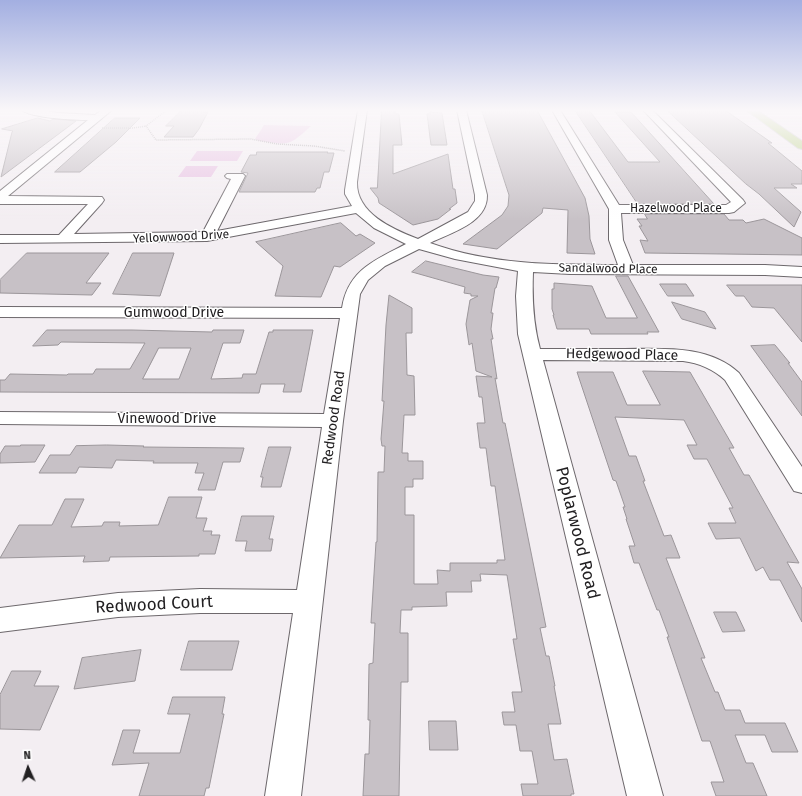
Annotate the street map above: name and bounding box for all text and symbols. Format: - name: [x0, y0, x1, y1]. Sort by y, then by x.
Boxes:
- street label: Hazelwood Place: [630, 202, 722, 216]
- street label: Yellowwood Drive: [133, 227, 229, 247]
- street label: Sandalwood Place: [558, 261, 658, 277]
- street label: Gumwood Drive: [124, 305, 224, 321]
- street label: Hedgewood Place: [566, 346, 678, 364]
- street label: Redwood Road: [319, 370, 349, 466]
- street label: Vinewood Drive: [118, 411, 216, 427]
- street label: Poplarwood Road: [551, 465, 603, 601]
- street label: Redwood Court: [95, 592, 213, 618]
- north arrow: [8, 748, 48, 788]
- text: N: [23, 749, 31, 762]

